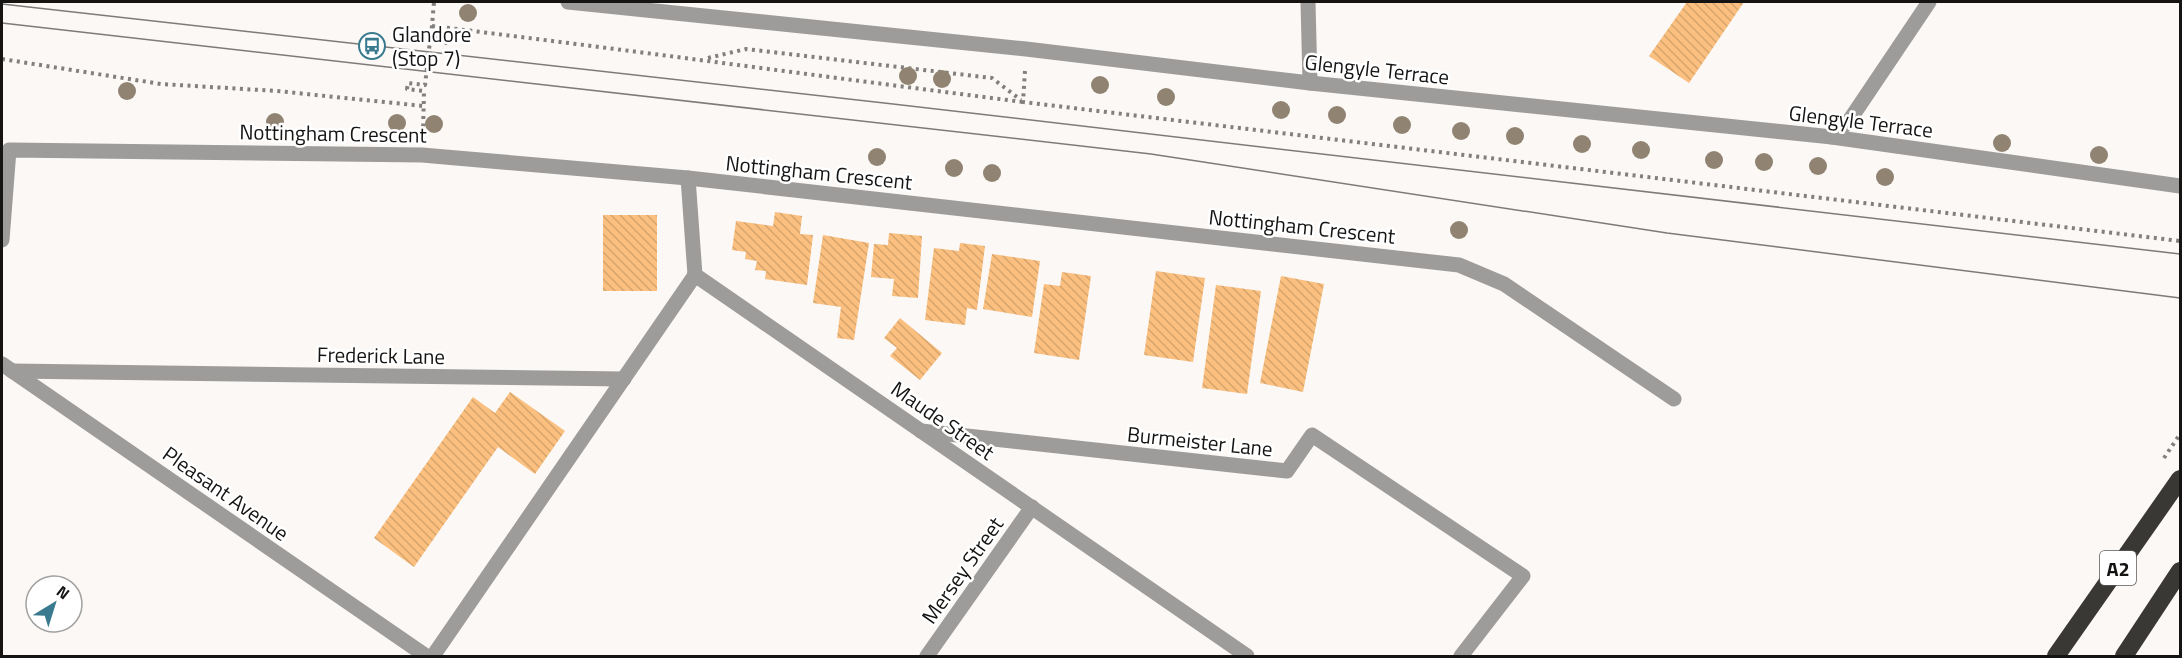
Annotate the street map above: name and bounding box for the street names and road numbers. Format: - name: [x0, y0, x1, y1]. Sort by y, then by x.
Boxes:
- street label: Glengyle Terrace: [1303, 46, 1451, 92]
- street label: Glengyle Terrace: [1787, 96, 1935, 146]
- street label: Nottingham Crescent: [239, 115, 428, 151]
- street label: Nottingham Crescent: [724, 146, 915, 198]
- street label: Nottingham Crescent: [1207, 200, 1398, 252]
- street label: Frederick Lane: [317, 338, 445, 372]
- street label: Maude Street: [885, 373, 1002, 468]
- street label: Burmeister Lane: [1126, 417, 1274, 465]
- street label: Pleasant Avenue: [156, 438, 296, 548]
- street label: Mersey Street: [913, 509, 1011, 630]
- road number: A2: [2100, 551, 2136, 585]

